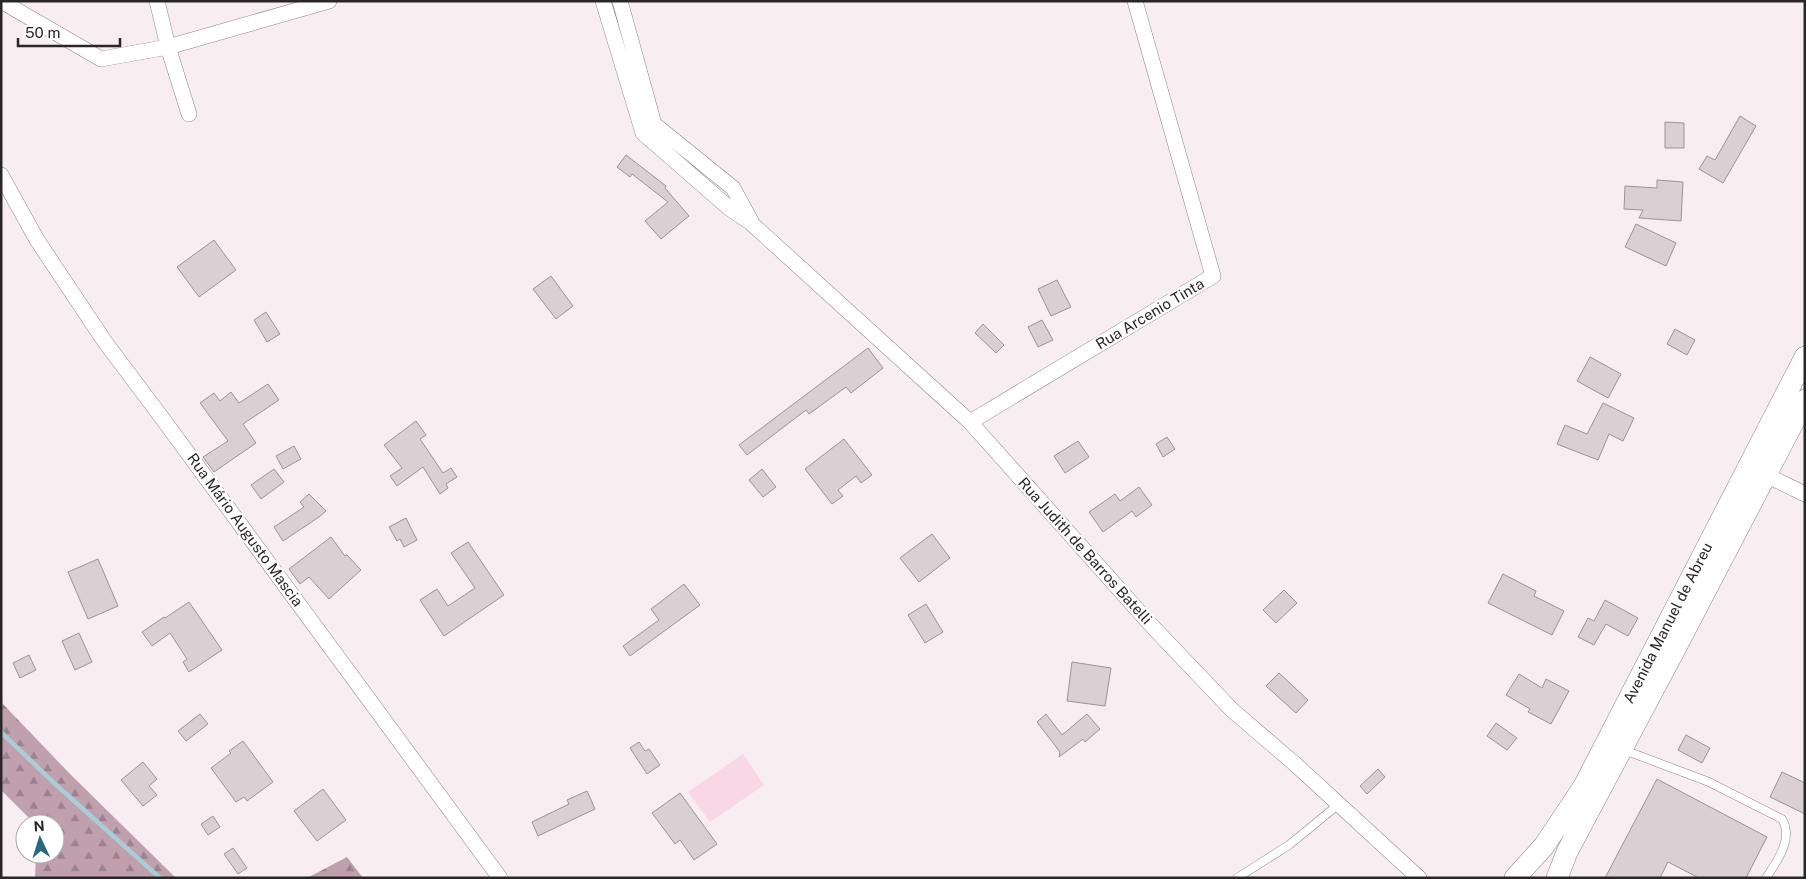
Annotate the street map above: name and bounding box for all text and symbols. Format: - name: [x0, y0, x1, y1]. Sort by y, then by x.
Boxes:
- scale bar: [18, 15, 120, 47]
- text: 50 m: [25, 24, 60, 41]
- street label: Rua Arcenio Tinta: [1093, 275, 1207, 353]
- street label: Rua Mário Augusto Mascia: [184, 450, 307, 610]
- street label: Rua Judith de Barros Batelli: [1015, 474, 1156, 627]
- street label: Avenida Manuel de Abreu: [1620, 540, 1715, 706]
- north arrow: [15, 814, 65, 864]
- text: N: [33, 818, 45, 834]

